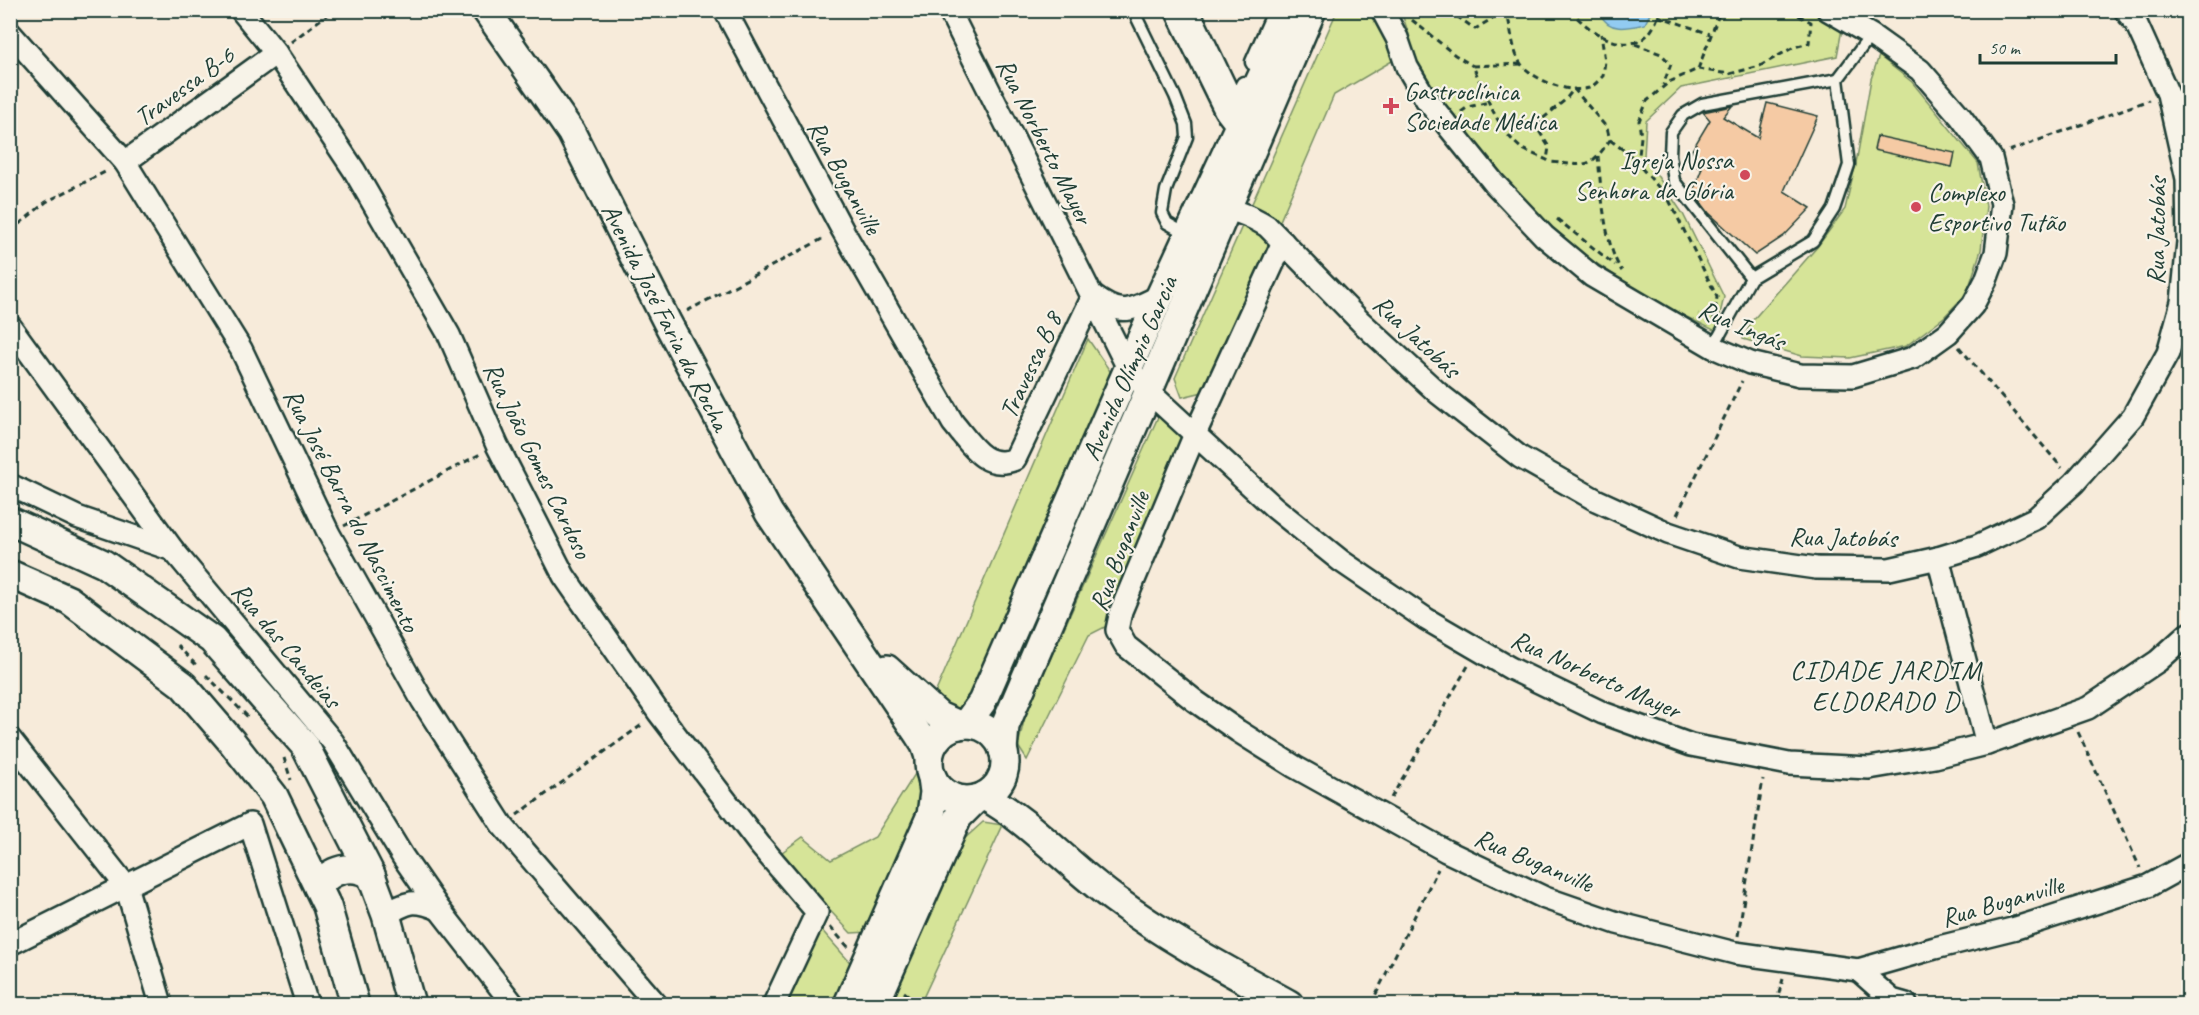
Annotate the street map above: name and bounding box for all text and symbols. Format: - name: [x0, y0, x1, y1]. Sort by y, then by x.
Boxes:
- scale bar: [1980, 27, 2116, 65]
- text: 50 m: [1989, 37, 2022, 59]
- street label: Travessa B-6: [128, 38, 242, 134]
- street label: Rua Norberto Mayer: [989, 53, 1102, 232]
- place label: Gastroclínica Sociedade Médica: [1404, 75, 1558, 138]
- marker: Gastroclínica Sociedade Médica: [1382, 97, 1400, 115]
- street label: Rua Buganville: [800, 114, 890, 241]
- place label: Igreja Nossa Senhora da Glória: [1575, 144, 1735, 207]
- marker: Igreja Nossa Senhora da Glória: [1738, 168, 1752, 182]
- street label: Rua Jatobás: [2139, 175, 2174, 285]
- place label: Complexo Esportivo Tutão: [1928, 176, 2067, 239]
- street label: Avenida José Faria da Rocha: [594, 198, 738, 439]
- marker: Complexo Esportivo Tutão: [1909, 200, 1923, 214]
- street label: Avenida Olímpio Garcia: [1074, 269, 1185, 465]
- street label: Rua Jatobás: [1366, 288, 1469, 387]
- street label: Rua Ingás: [1694, 293, 1792, 359]
- street label: Travessa B 8: [991, 305, 1070, 424]
- street label: Rua João Gomes Cardoso: [476, 357, 600, 565]
- street label: Rua José Barra do Nascimento: [276, 383, 428, 639]
- street label: Rua Buganville: [1082, 485, 1158, 616]
- street label: Rua Jatobás: [1789, 520, 1899, 555]
- street label: Rua das Candeias: [224, 575, 350, 717]
- street label: Rua Norberto Mayer: [1506, 622, 1688, 728]
- district label: CIDADE JARDIM ELDORADO D: [1790, 653, 1983, 718]
- street label: Rua Buganville: [1470, 821, 1599, 901]
- street label: Rua Buganville: [1937, 868, 2068, 935]

